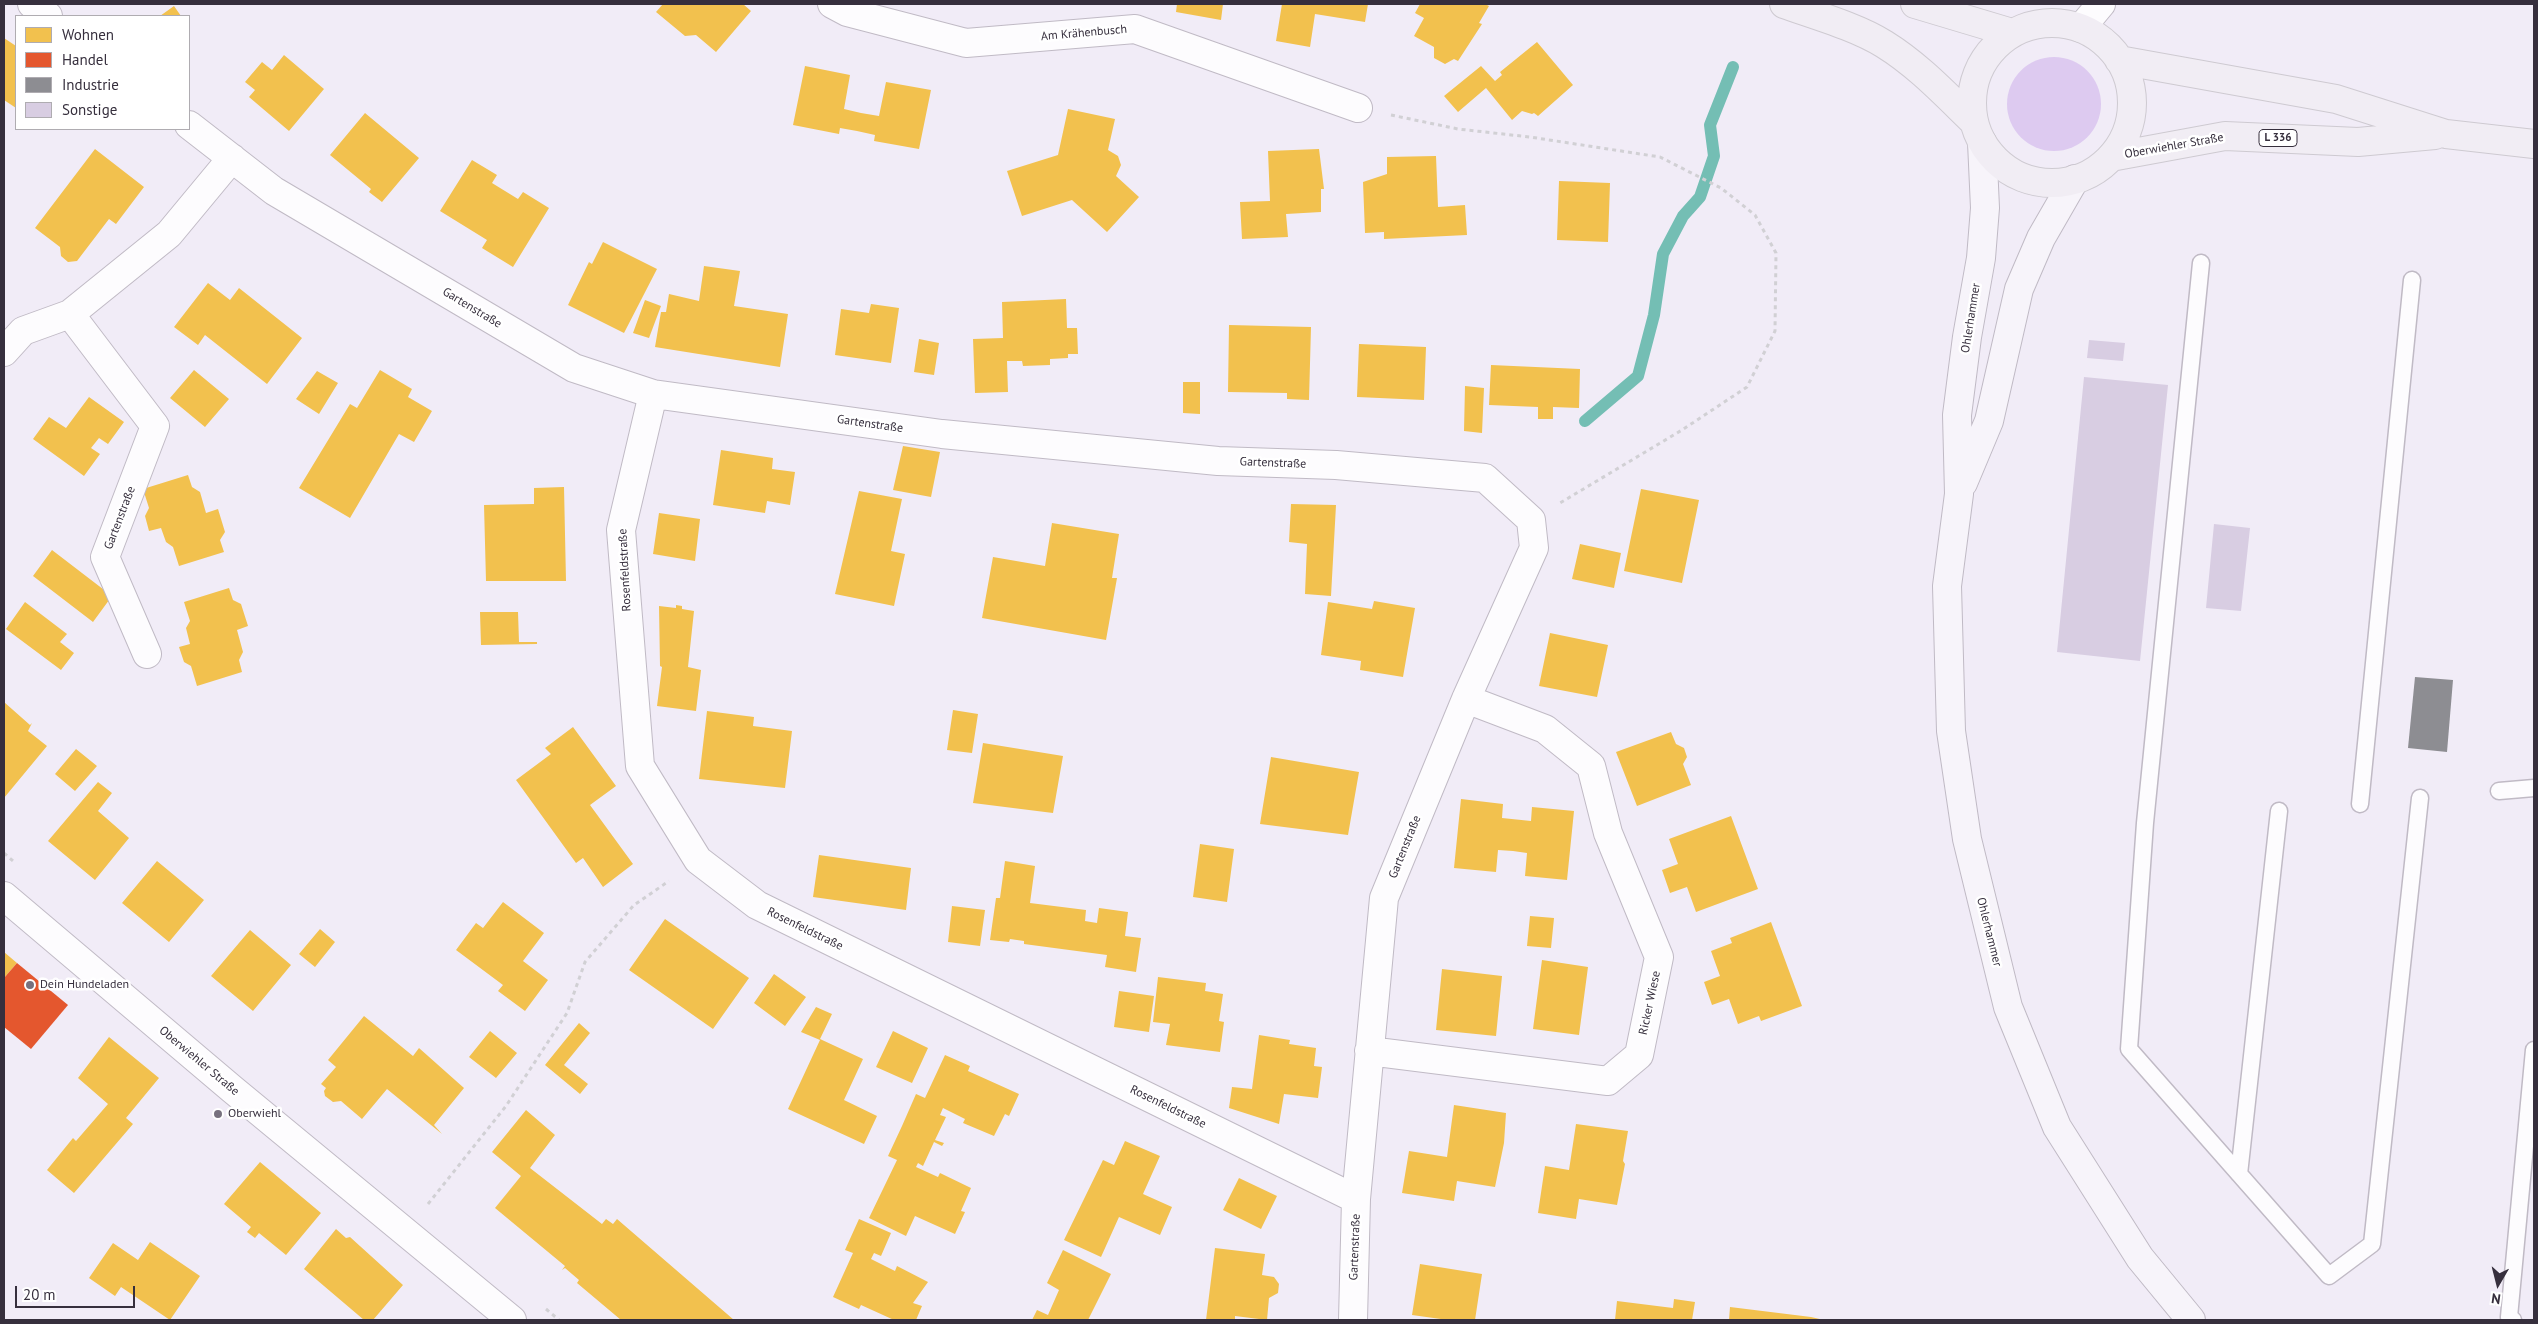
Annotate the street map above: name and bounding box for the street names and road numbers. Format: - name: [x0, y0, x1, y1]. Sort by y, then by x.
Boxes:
- street label: Am Krähenbusch: [1040, 22, 1128, 44]
- street label: Oberwiehler Straße: [2123, 130, 2225, 162]
- road number: L 336: [2259, 130, 2297, 146]
- street label: Ohlerhammer: [1958, 282, 1984, 354]
- street label: Gartenstraße: [440, 285, 504, 331]
- street label: Gartenstraße: [836, 412, 904, 436]
- street label: Gartenstraße: [1239, 455, 1307, 471]
- street label: Gartenstraße: [101, 484, 139, 552]
- street label: Rosenfeldstraße: [616, 528, 634, 612]
- street label: Gartenstraße: [1386, 813, 1424, 881]
- street label: Ohlerhammer: [1973, 896, 2005, 968]
- street label: Rosenfeldstraße: [765, 904, 845, 954]
- street label: Ricker Wiese: [1636, 970, 1664, 1036]
- street label: Oberwiehler Straße: [156, 1023, 242, 1099]
- street label: Rosenfeldstraße: [1128, 1082, 1208, 1132]
- street label: Gartenstraße: [1347, 1213, 1363, 1281]

